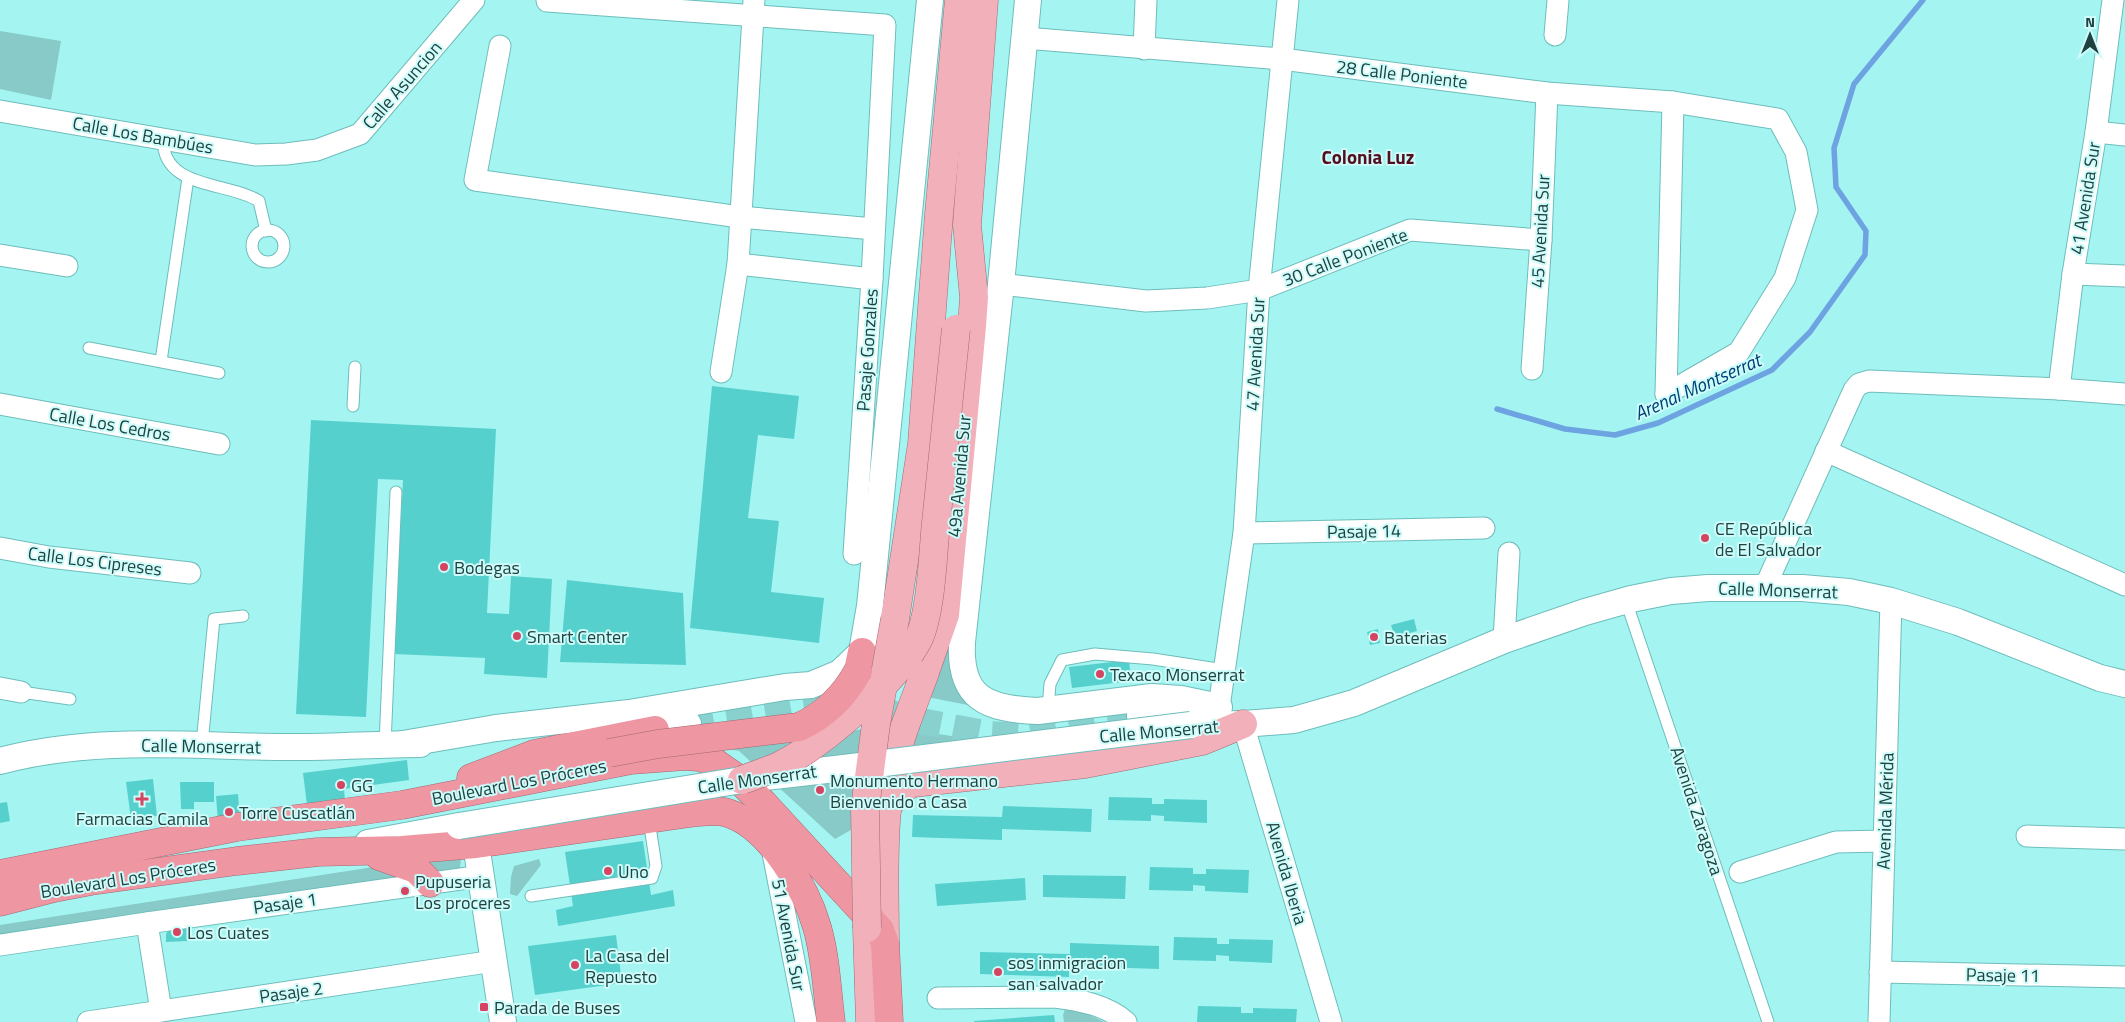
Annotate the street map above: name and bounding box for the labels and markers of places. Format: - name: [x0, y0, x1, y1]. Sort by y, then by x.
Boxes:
- place label: CE República de El Salvador: [1715, 515, 1821, 563]
- marker: CE República de El Salvador: [1699, 532, 1711, 544]
- place label: Bodegas: [454, 554, 520, 581]
- marker: Bodegas: [438, 561, 450, 573]
- place label: Smart Center: [527, 623, 627, 650]
- place label: Baterias: [1384, 624, 1447, 651]
- marker: Smart Center: [511, 630, 523, 642]
- marker: Baterias: [1368, 631, 1380, 643]
- place label: Texaco Monserrat: [1110, 661, 1245, 688]
- marker: Texaco Monserrat: [1094, 668, 1106, 680]
- place label: Monumento Hermano Bienvenido a Casa: [830, 767, 998, 815]
- place label: GG: [351, 772, 373, 799]
- marker: GG: [335, 779, 347, 791]
- marker: Monumento Hermano Bienvenido a Casa: [814, 784, 826, 796]
- marker: Farmacias Camila: [136, 793, 148, 805]
- place label: Torre Cuscatlán: [239, 799, 355, 826]
- place label: Farmacias Camila: [76, 805, 208, 832]
- marker: Torre Cuscatlán: [223, 806, 235, 818]
- place label: Uno: [618, 858, 649, 885]
- marker: Uno: [602, 865, 614, 877]
- place label: Pupuseria Los proceres: [415, 868, 511, 916]
- marker: Pupuseria Los proceres: [399, 885, 411, 897]
- place label: Los Cuates: [187, 919, 269, 946]
- marker: Los Cuates: [171, 926, 183, 938]
- place label: La Casa del Repuesto: [585, 942, 670, 990]
- place label: sos inmigracion san salvador: [1008, 949, 1126, 997]
- marker: La Casa del Repuesto: [569, 959, 581, 971]
- marker: sos inmigracion san salvador: [992, 966, 1004, 978]
- place label: Parada de Buses: [494, 994, 620, 1021]
- marker: Parada de Buses: [478, 1001, 490, 1013]

